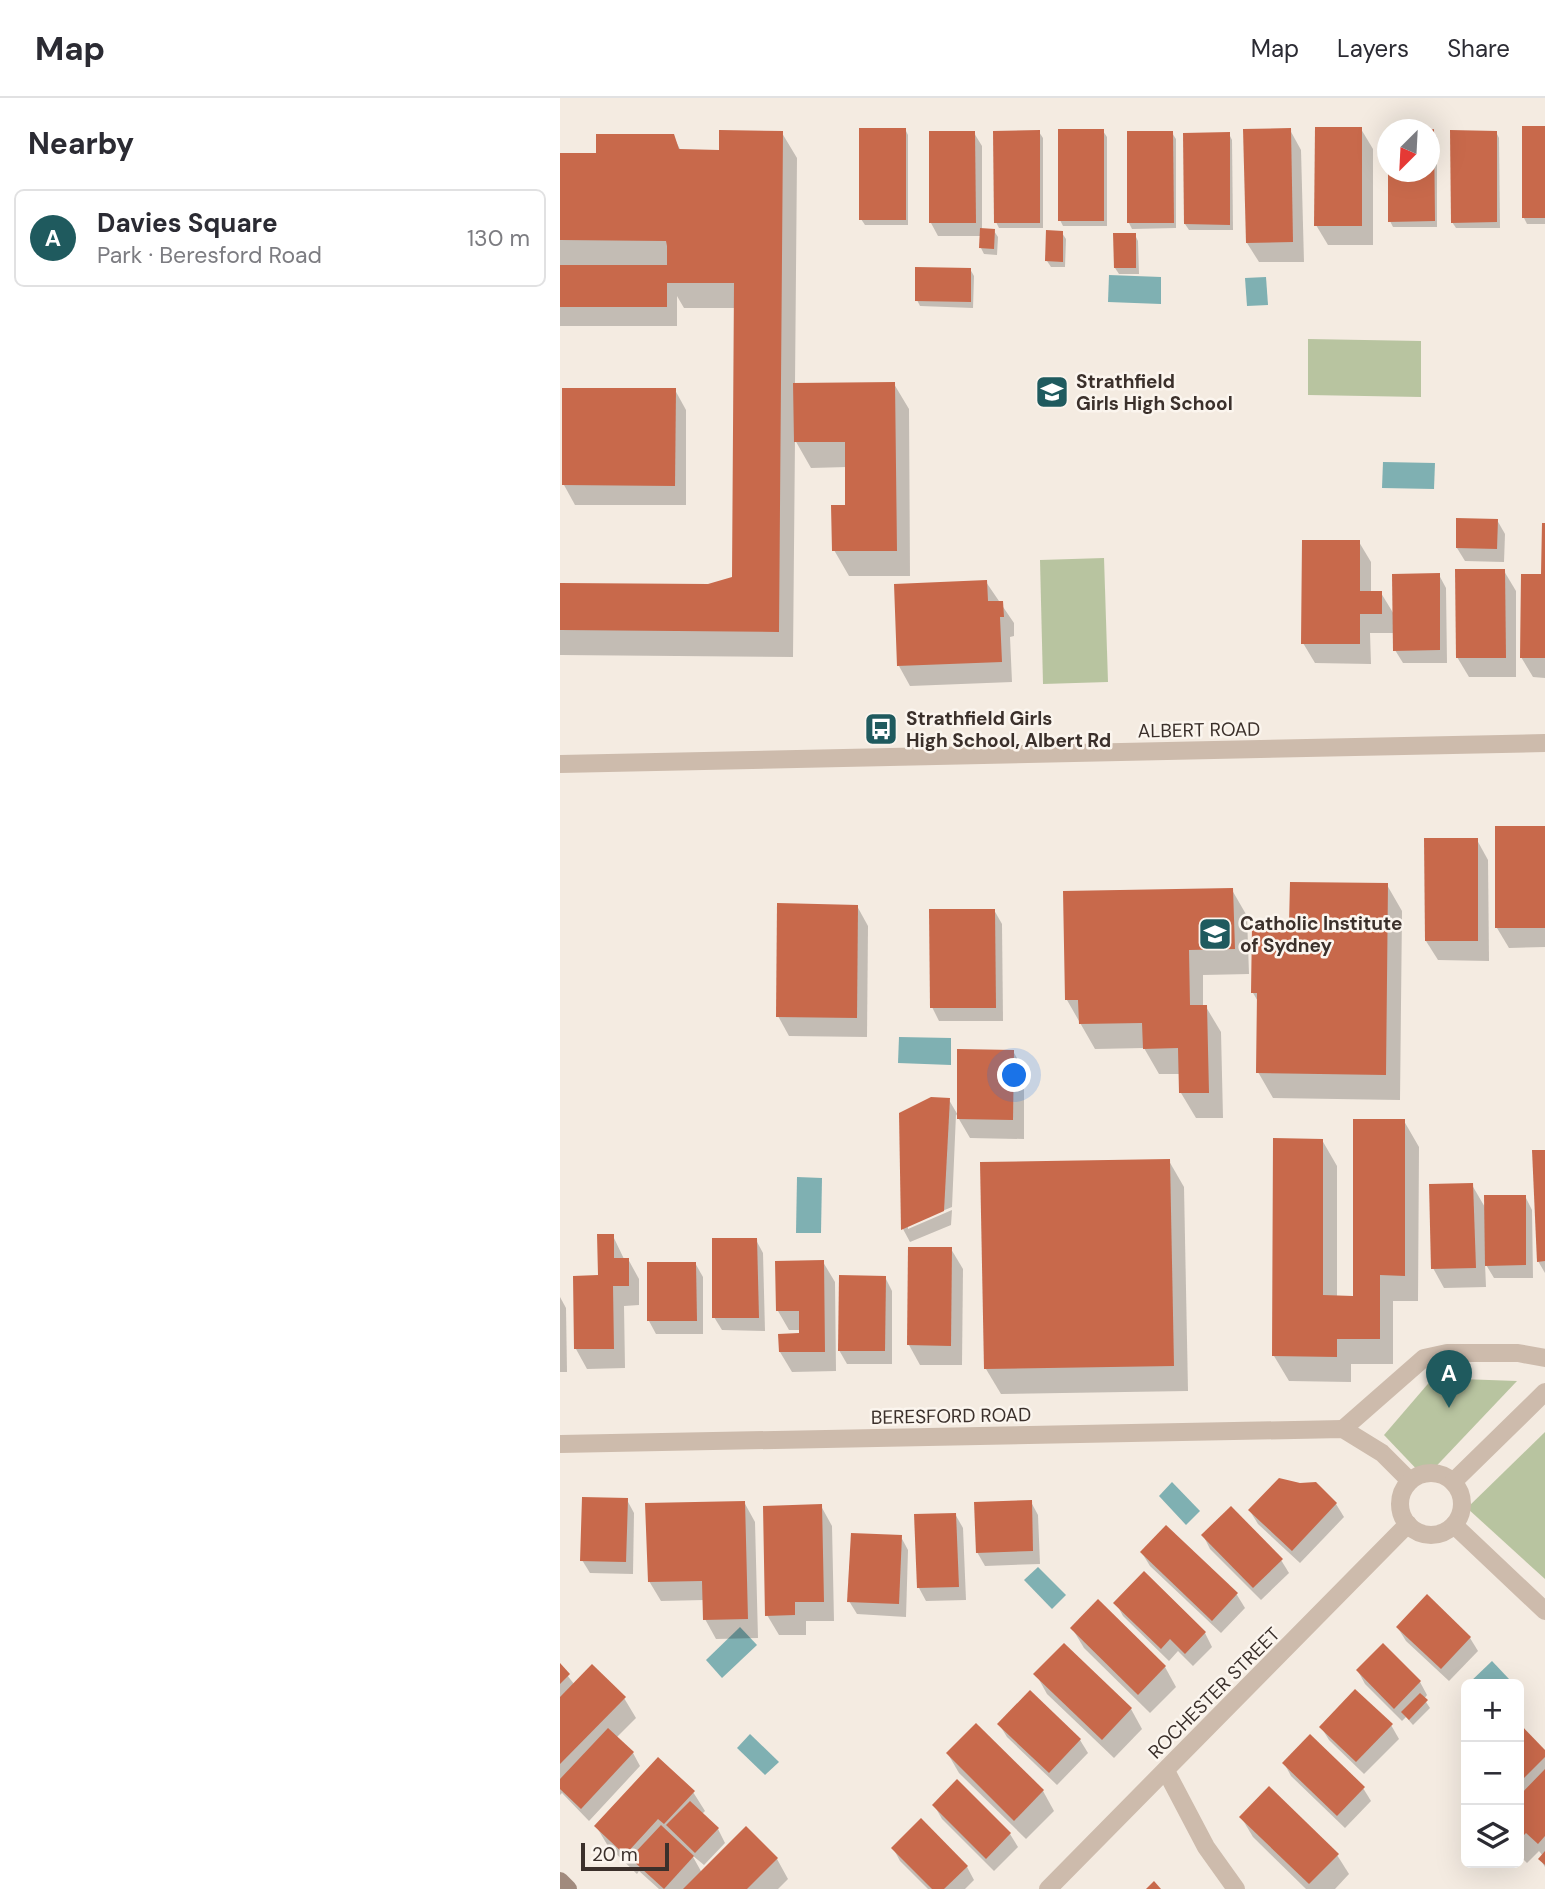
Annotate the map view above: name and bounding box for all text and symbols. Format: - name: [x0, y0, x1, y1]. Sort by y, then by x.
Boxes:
- text: Map: [35, 27, 105, 70]
- text: Map: [1251, 33, 1299, 64]
- text: Layers: [1337, 33, 1409, 64]
- text: Share: [1447, 33, 1510, 64]
- north arrow: [1377, 119, 1440, 182]
- text: Nearby: [28, 124, 134, 163]
- text: Davies Square: [97, 206, 278, 240]
- text: A: [45, 223, 61, 253]
- text: 130 m: [467, 223, 530, 253]
- text: Park · Beresford Road: [97, 240, 322, 270]
- place label: Strathfield Girls High School: [1076, 369, 1233, 416]
- school or university icon: Strathfield Girls High School: [1033, 373, 1071, 411]
- place label: Strathfield Girls High School, Albert Rd: [906, 706, 1111, 753]
- bus stop icon: Strathfield Girls High School, Albert Rd: [862, 710, 900, 748]
- street label: ALBERT ROAD: [1138, 716, 1260, 744]
- place label: Catholic Institute of Sydney: [1240, 911, 1402, 958]
- school or university icon: Catholic Institute of Sydney: [1196, 915, 1234, 953]
- your location: [997, 1058, 1031, 1092]
- pin: A: [1426, 1350, 1472, 1408]
- street label: BERESFORD ROAD: [871, 1402, 1031, 1430]
- street label: ROCHESTER STREET: [1143, 1622, 1285, 1764]
- map controls: [1461, 1679, 1524, 1868]
- button: +: [1461, 1679, 1524, 1742]
- button: −: [1461, 1742, 1524, 1805]
- button: layers: [1461, 1805, 1524, 1868]
- scale bar: [581, 1840, 668, 1872]
- text: 20 m: [592, 1842, 638, 1867]

